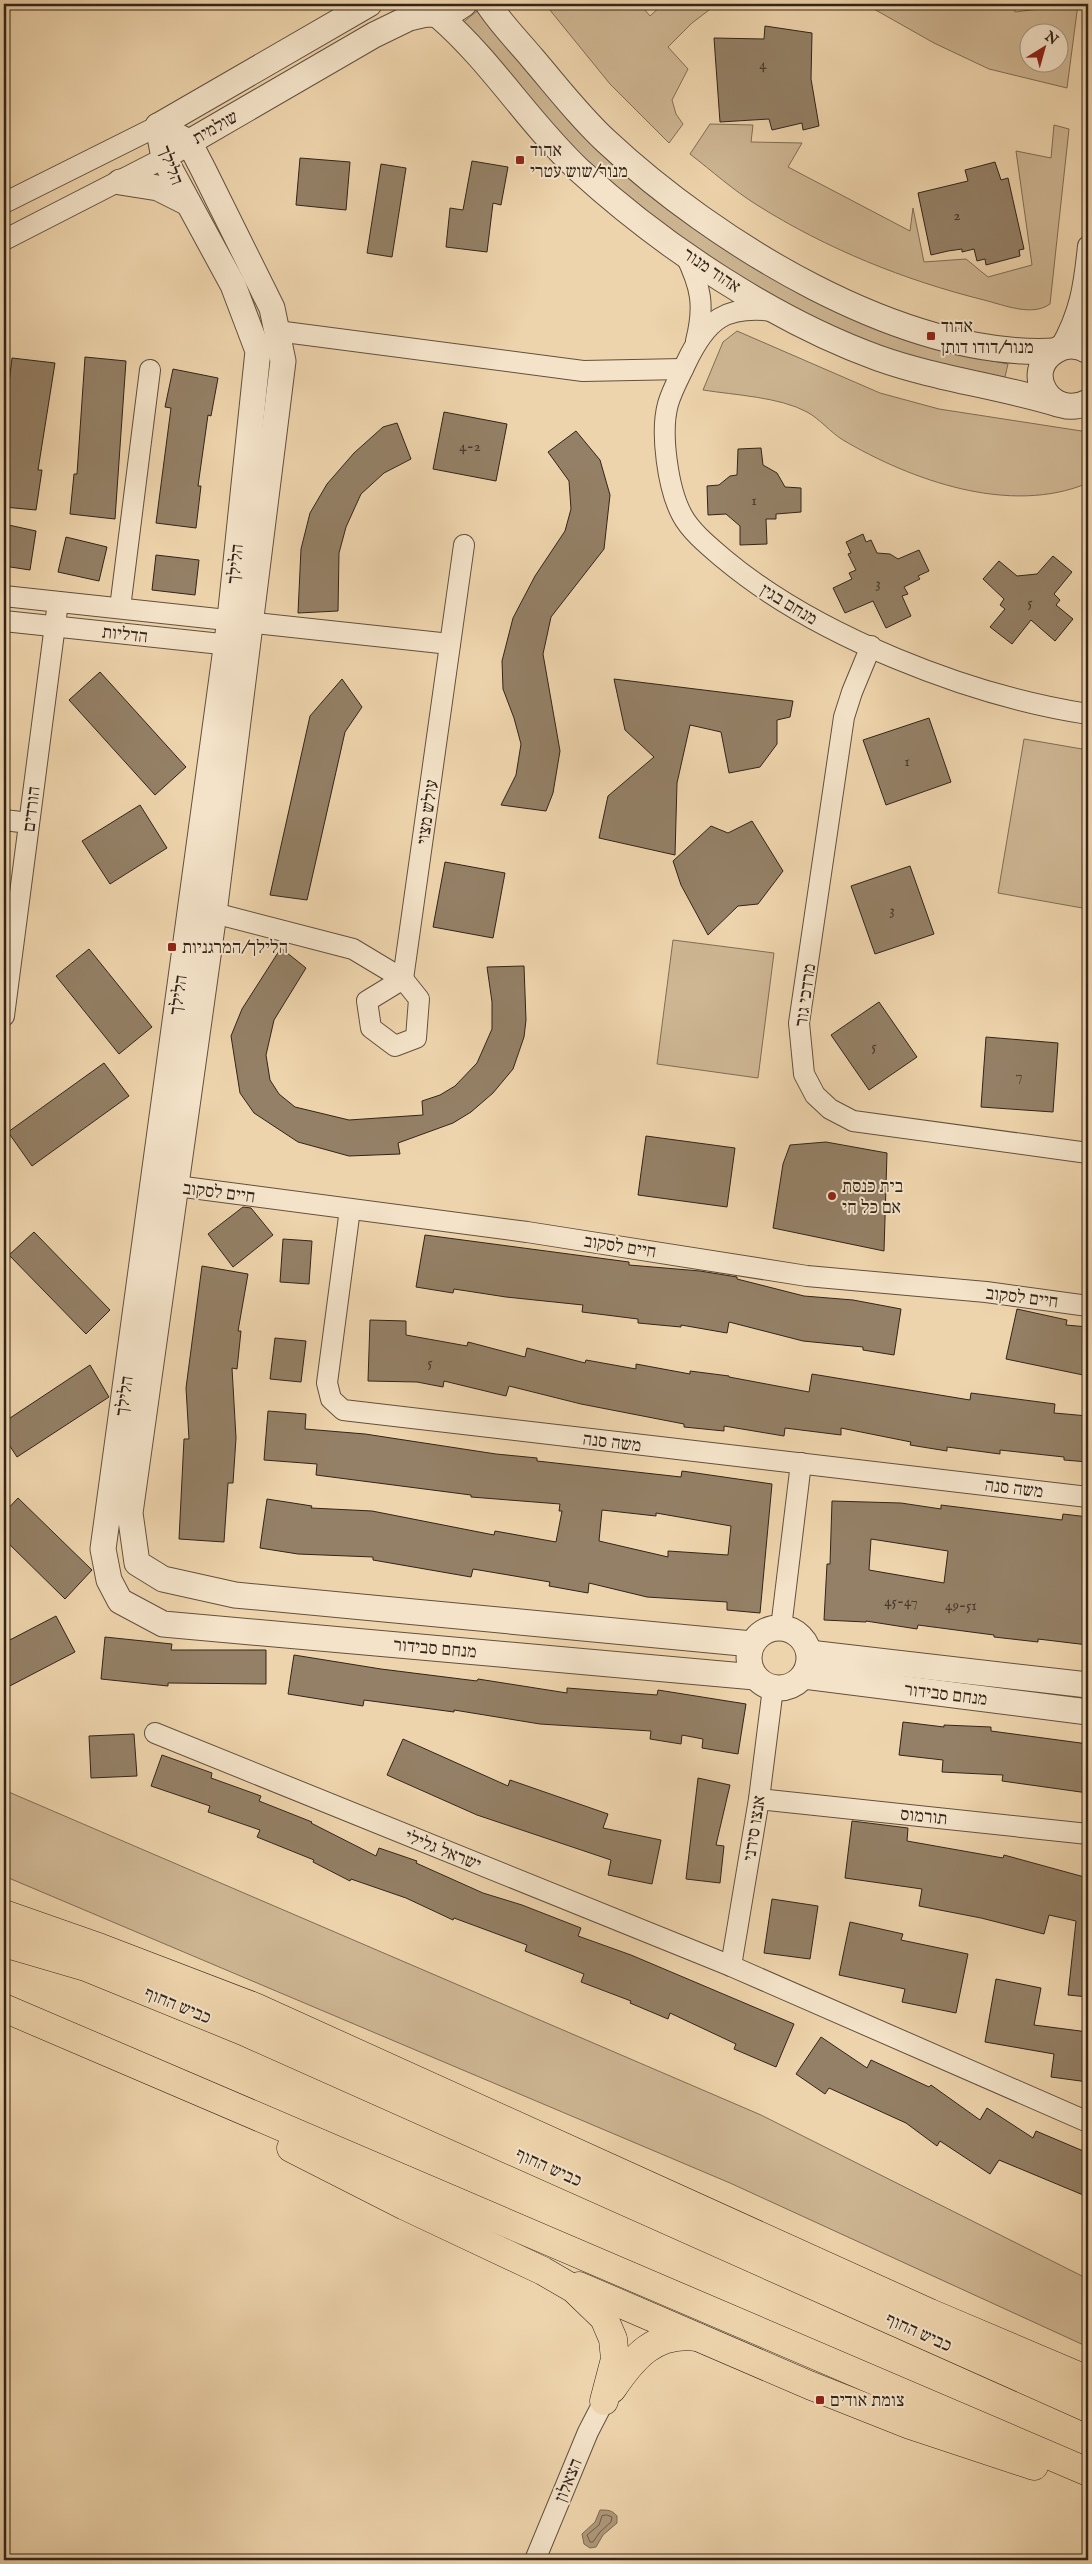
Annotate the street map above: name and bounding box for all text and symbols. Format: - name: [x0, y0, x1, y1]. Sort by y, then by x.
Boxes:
- north arrow: [1020, 22, 1070, 72]
- text: N: [1040, 27, 1061, 49]
- house number: 4: [759, 55, 767, 74]
- street label: שולמית: [189, 106, 243, 151]
- place label: אהוד מנור/שוש עטרי: [530, 140, 628, 184]
- street label: הלילך: [152, 142, 188, 189]
- marker: אהוד מנור/שוש עטרי: [514, 154, 526, 166]
- house number: 2: [953, 206, 961, 225]
- street label: אהוד מנור: [678, 243, 745, 299]
- place label: אהוד מנור/דודו דותן: [941, 316, 1034, 360]
- marker: אהוד מנור/דודו דותן: [925, 330, 937, 342]
- house number: 4-2: [459, 437, 481, 456]
- house number: 1: [751, 491, 757, 510]
- street label: הלילך: [223, 543, 250, 586]
- house number: 3: [875, 574, 881, 593]
- street label: מנחם בגין: [755, 579, 821, 631]
- house number: 5: [1027, 593, 1033, 612]
- street label: הדליות: [101, 622, 149, 649]
- house number: 1: [904, 752, 910, 771]
- street label: עולש מצוי: [413, 778, 444, 846]
- street label: הורדים: [18, 785, 47, 833]
- house number: 3: [889, 901, 895, 920]
- place label: הלילך/המרגניות: [182, 937, 288, 960]
- marker: הלילך/המרגניות: [166, 941, 178, 953]
- street label: מרדכי גור: [791, 962, 822, 1028]
- street label: הלילך: [165, 973, 194, 1017]
- house number: 5: [871, 1037, 877, 1056]
- house number: 7: [1015, 1066, 1023, 1085]
- place label: בית כנסת אם כל חי: [842, 1176, 903, 1220]
- street label: חיים לסקוב: [181, 1178, 257, 1209]
- marker: בית כנסת אם כל חי: [826, 1190, 838, 1202]
- street label: חיים לסקוב: [582, 1230, 658, 1265]
- street label: חיים לסקוב: [984, 1283, 1060, 1314]
- house number: 5: [427, 1353, 433, 1372]
- street label: הלילך: [111, 1374, 140, 1418]
- street label: משה סנה: [581, 1428, 642, 1458]
- street label: משה סנה: [983, 1474, 1044, 1504]
- house number: 45-47: [884, 1592, 918, 1611]
- house number: 49-51: [945, 1596, 977, 1615]
- street label: מנחם סבידור: [392, 1634, 477, 1665]
- street label: מנחם סבידור: [903, 1679, 989, 1712]
- street label: אנצו סירני: [739, 1794, 772, 1863]
- street label: תורמוס: [899, 1804, 949, 1831]
- street label: ישראל גלילי: [401, 1826, 484, 1877]
- street label: כביש החוף: [141, 1983, 214, 2030]
- street label: כביש החוף: [512, 2144, 585, 2193]
- street label: כביש החוף: [882, 2309, 955, 2358]
- place label: צומת אודים: [830, 2390, 905, 2413]
- marker: צומת אודים: [814, 2394, 826, 2406]
- street label: הצאלון: [550, 2455, 589, 2506]

